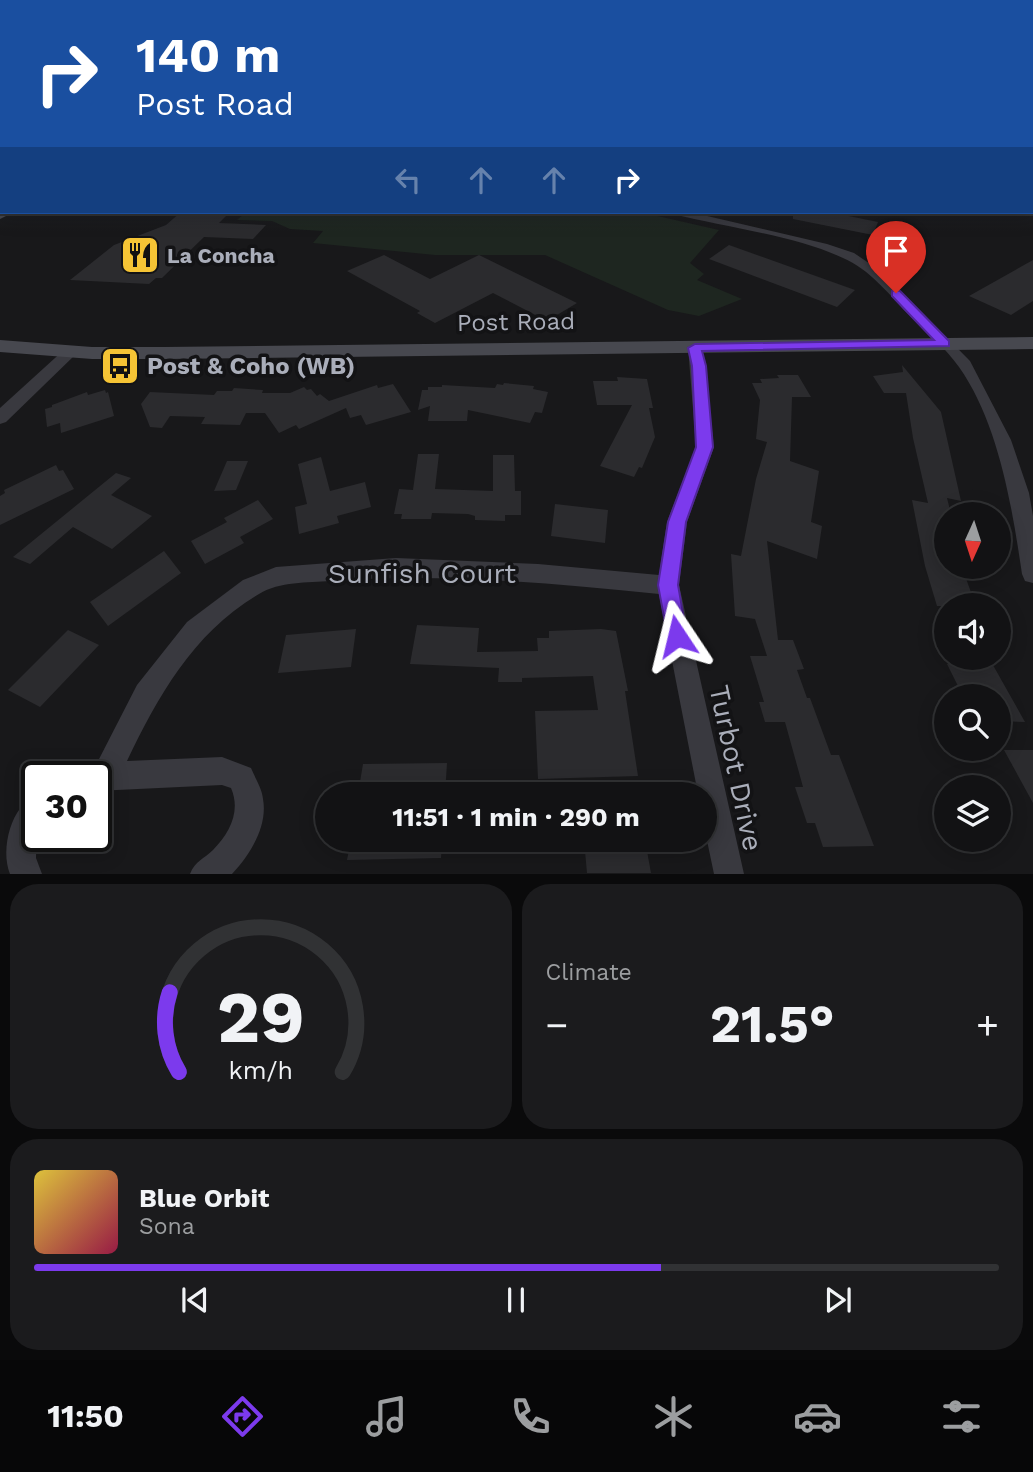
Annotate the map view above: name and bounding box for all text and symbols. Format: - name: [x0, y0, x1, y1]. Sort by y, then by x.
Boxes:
- text: 140 m: [136, 26, 280, 84]
- icon: right: [21, 28, 112, 119]
- text: Post Road: [136, 85, 294, 123]
- icon: left: [389, 161, 427, 199]
- icon: ahead: [462, 161, 500, 199]
- icon: ahead: [535, 161, 573, 199]
- icon: right: [608, 161, 646, 199]
- pin: [866, 221, 926, 293]
- icon: arrive: [877, 232, 915, 270]
- restaurant icon: La Concha: [119, 234, 161, 276]
- place label: La Concha: [167, 243, 275, 268]
- street label: Post Road: [457, 307, 575, 337]
- bus stop icon: Post & Coho (WB): [99, 345, 141, 387]
- place label: Post & Coho (WB): [147, 352, 355, 380]
- north arrow: [934, 502, 1012, 579]
- map controls: [934, 502, 1011, 852]
- street label: Sunfish Court: [328, 557, 516, 590]
- button: sound: [934, 593, 1011, 670]
- position arrow: [640, 599, 714, 673]
- street label: Turbot Drive: [702, 682, 770, 854]
- button: search: [934, 684, 1011, 761]
- speed limit sign: 30: [21, 761, 112, 852]
- button: layers: [934, 775, 1011, 852]
- text: 11:51 · 1 min · 290 m: [392, 802, 640, 832]
- text: Climate: [546, 959, 632, 986]
- text: 29: [217, 975, 305, 1061]
- text: 21.5°: [710, 994, 835, 1055]
- text: −: [546, 1003, 568, 1047]
- text: +: [976, 1003, 999, 1047]
- text: km/h: [229, 1056, 293, 1085]
- text: Blue Orbit: [139, 1183, 269, 1213]
- text: Sona: [139, 1213, 195, 1240]
- icon: previous: [176, 1281, 214, 1319]
- icon: pause: [497, 1281, 535, 1319]
- icon: next: [819, 1281, 857, 1319]
- icon: directions: [218, 1392, 267, 1441]
- icon: music: [362, 1392, 411, 1441]
- icon: phone: [506, 1392, 555, 1441]
- icon: climate: [649, 1392, 698, 1441]
- icon: car: [793, 1392, 842, 1441]
- icon: filters: [937, 1392, 986, 1441]
- text: 11:50: [47, 1397, 124, 1435]

